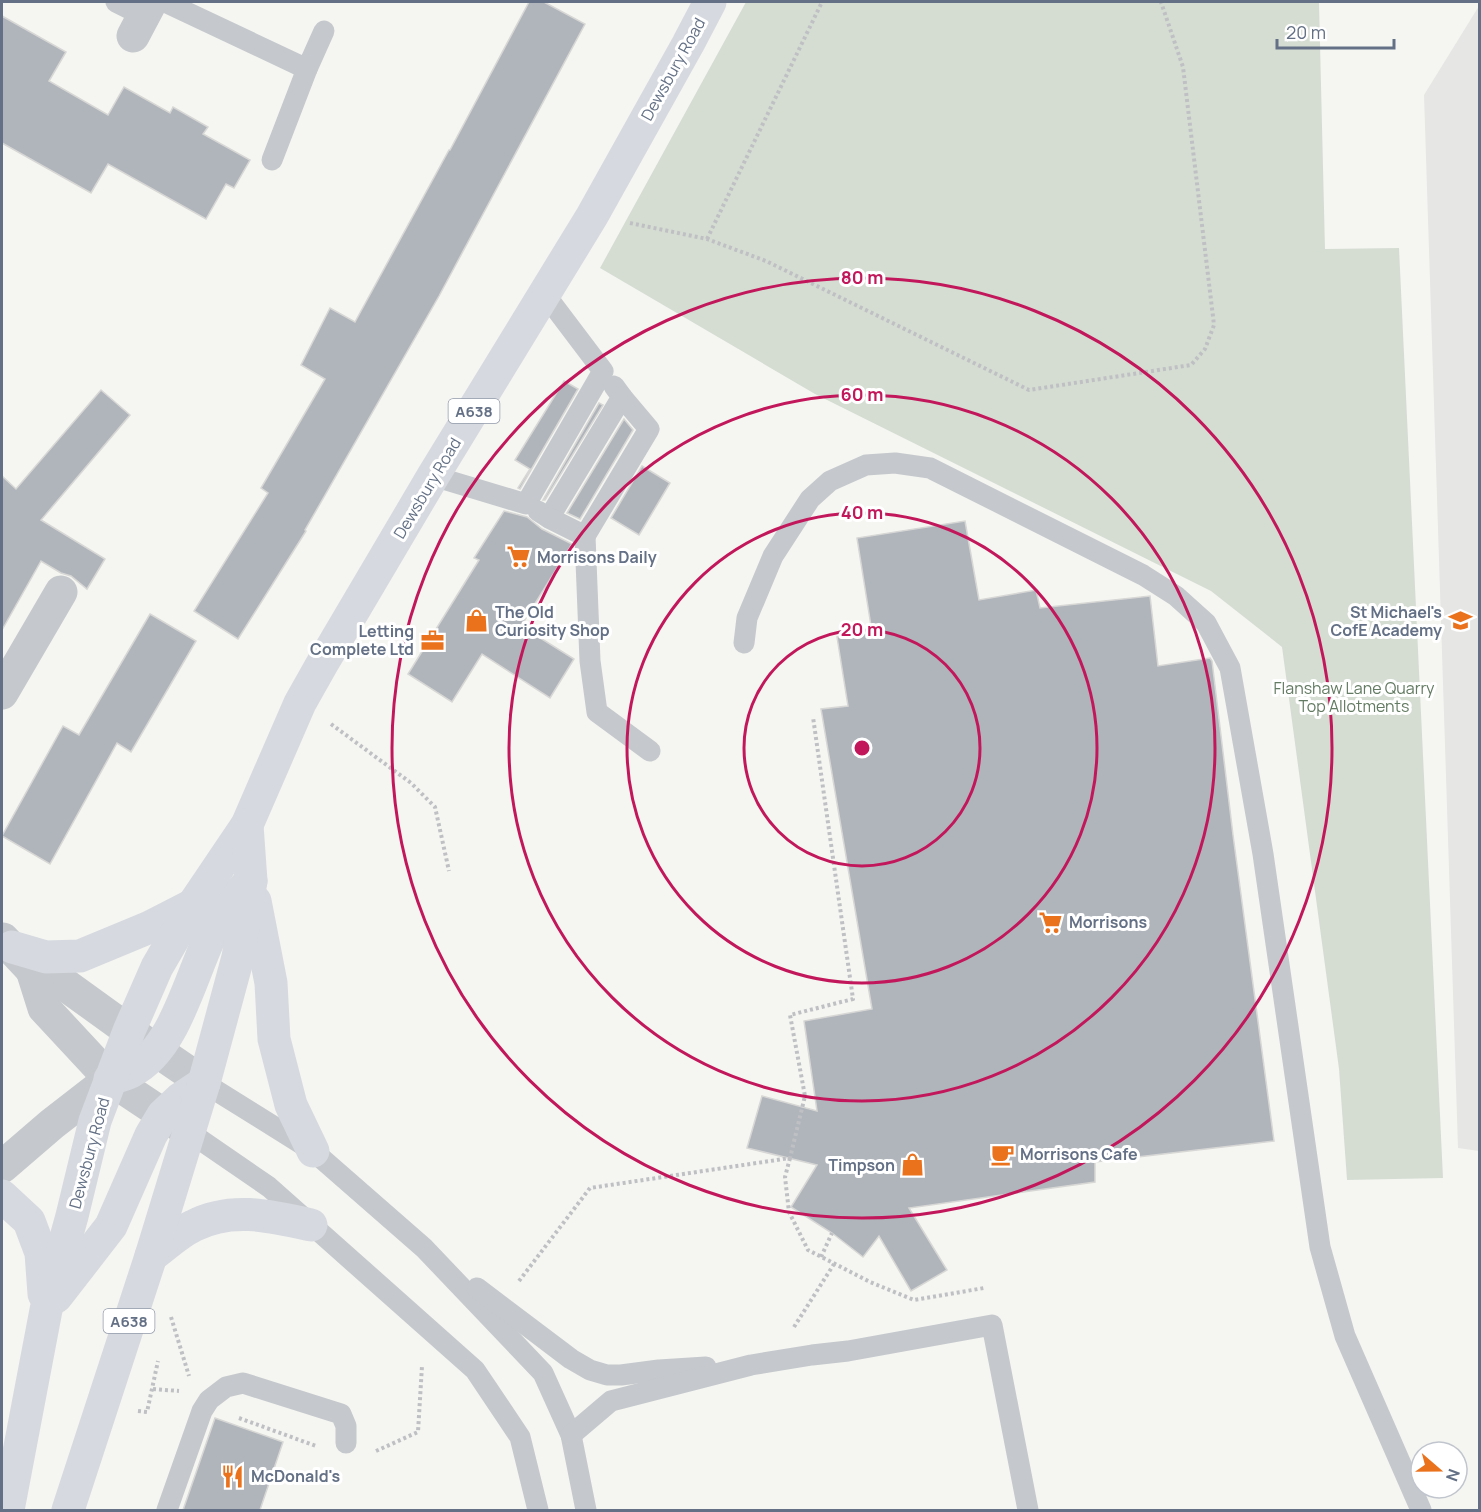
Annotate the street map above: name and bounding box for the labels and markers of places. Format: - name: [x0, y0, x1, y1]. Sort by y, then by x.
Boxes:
- supermarket icon: Morrisons Daily: [506, 544, 532, 570]
- place label: Morrisons Daily: [537, 546, 657, 568]
- place label: The Old Curiosity Shop: [495, 601, 610, 641]
- place label: St Michael's CofE Academy: [1330, 601, 1442, 641]
- shop icon: The Old Curiosity Shop: [464, 608, 490, 634]
- school or university icon: St Michael's CofE Academy: [1447, 608, 1473, 634]
- place label: Letting Complete Ltd: [310, 620, 414, 660]
- office icon: Letting Complete Ltd: [419, 627, 445, 653]
- centre of rings: [852, 738, 872, 758]
- supermarket icon: Morrisons: [1038, 909, 1064, 935]
- place label: Morrisons: [1069, 911, 1147, 933]
- cafe icon: Morrisons Cafe: [989, 1141, 1015, 1167]
- place label: Morrisons Cafe: [1020, 1143, 1138, 1165]
- shop icon: Timpson: [900, 1152, 926, 1178]
- place label: Timpson: [828, 1154, 895, 1176]
- restaurant icon: McDonald's: [220, 1463, 246, 1489]
- place label: McDonald's: [251, 1465, 340, 1487]

